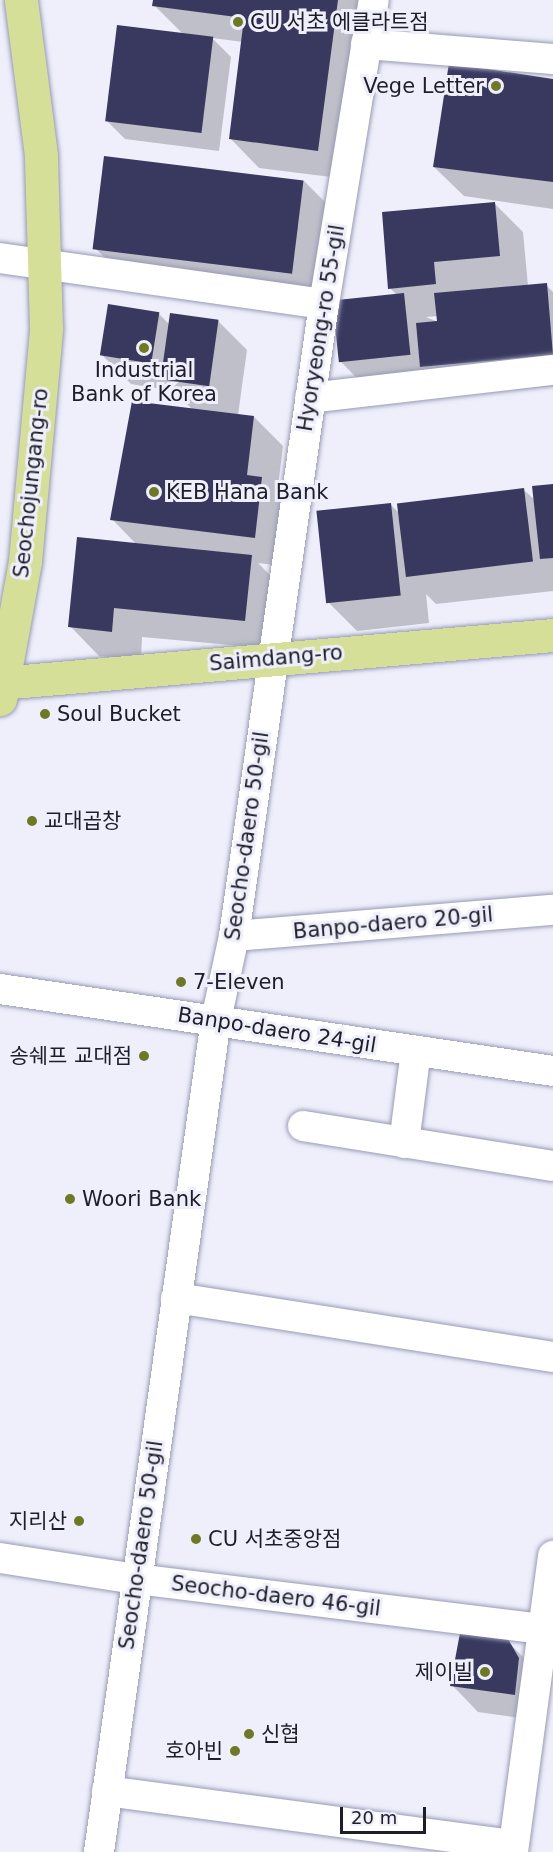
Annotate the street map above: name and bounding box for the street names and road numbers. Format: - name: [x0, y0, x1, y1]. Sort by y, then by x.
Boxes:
- street label: Hyoryeong-ro 55-gil: [292, 223, 350, 433]
- street label: Seochojungang-ro: [9, 387, 53, 579]
- street label: Saimdang-ro: [208, 640, 344, 676]
- street label: Seocho-daero 50-gil: [220, 730, 274, 942]
- street label: Banpo-daero 20-gil: [292, 902, 494, 944]
- street label: Banpo-daero 24-gil: [176, 1002, 378, 1058]
- street label: Seocho-daero 50-gil: [114, 1439, 168, 1651]
- street label: Seocho-daero 46-gil: [170, 1571, 382, 1621]

